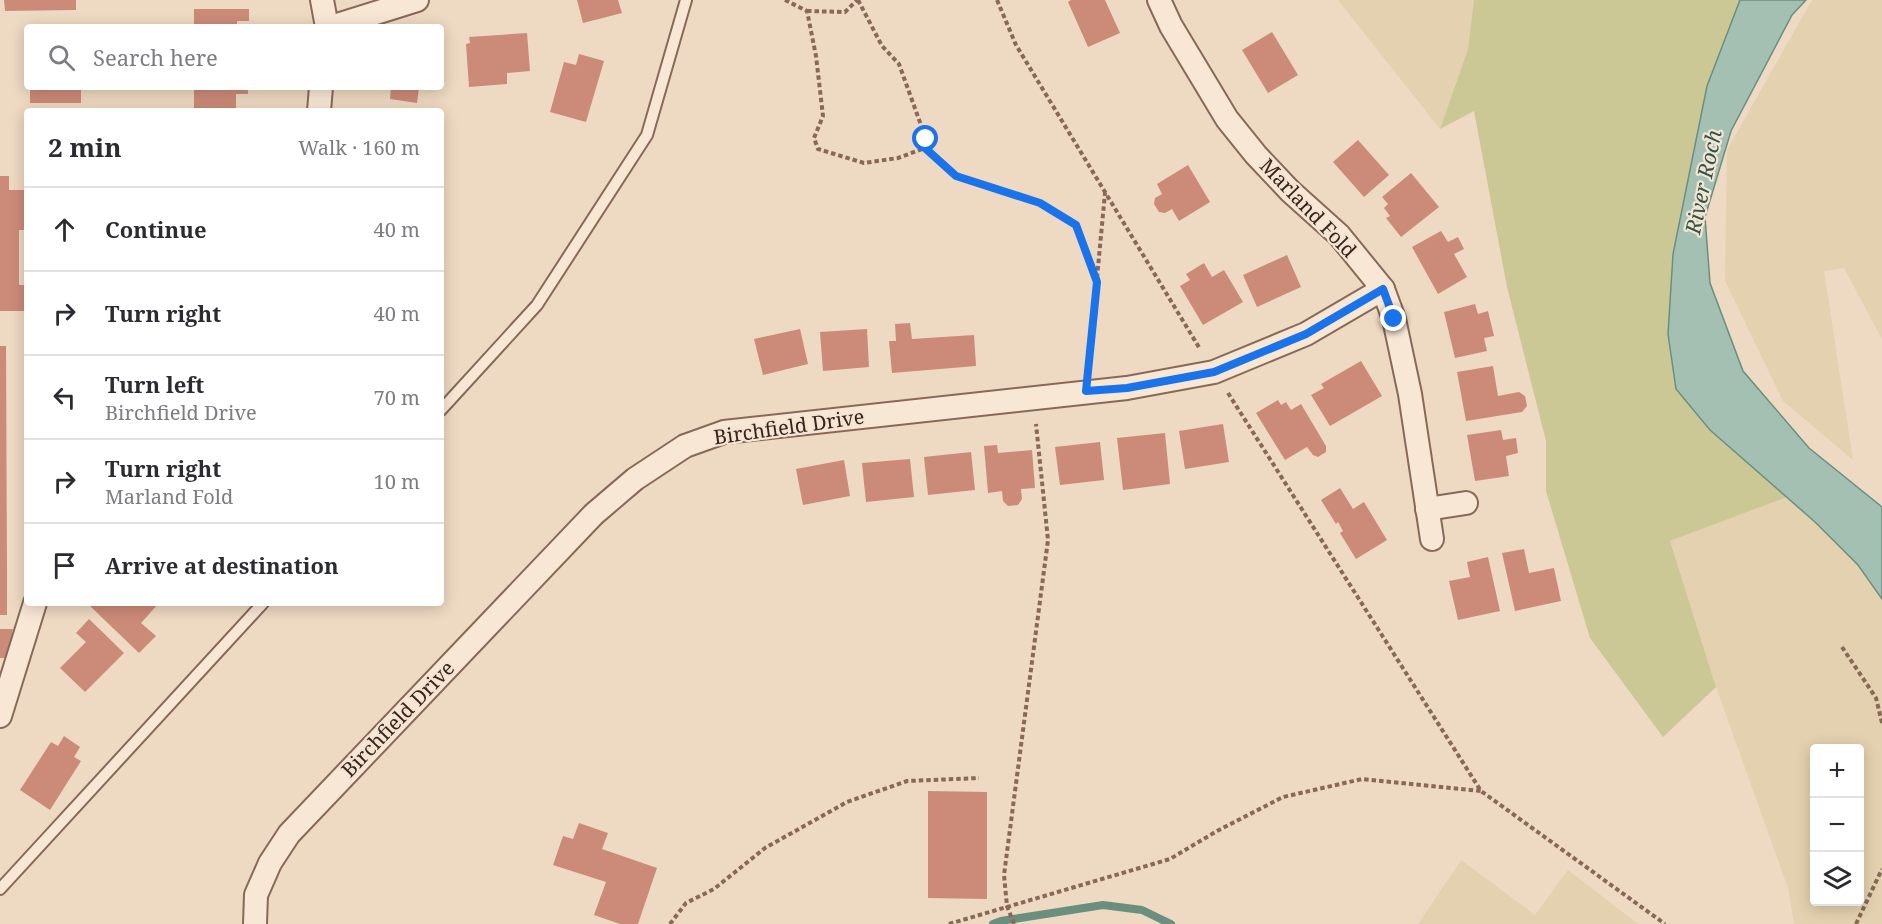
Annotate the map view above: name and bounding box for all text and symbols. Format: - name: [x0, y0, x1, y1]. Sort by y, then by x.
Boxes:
- search box: [24, 24, 444, 90]
- icon: search: [45, 41, 78, 74]
- text: Search here: [93, 42, 218, 72]
- route start: [912, 125, 938, 151]
- water label: River Roch: [1678, 127, 1728, 238]
- text: 2 min: [48, 129, 122, 165]
- text: Walk · 160 m: [298, 134, 420, 161]
- street label: Marland Fold: [1254, 152, 1363, 263]
- icon: ahead: [48, 213, 81, 246]
- text: Continue: [105, 214, 207, 244]
- text: 40 m: [374, 216, 420, 243]
- icon: right: [48, 297, 81, 330]
- text: Turn right: [105, 298, 221, 328]
- text: 40 m: [374, 300, 420, 327]
- route end: [1380, 305, 1406, 331]
- text: Turn left: [105, 369, 204, 399]
- icon: left: [48, 381, 81, 414]
- text: 70 m: [374, 384, 420, 411]
- text: Birchfield Drive: [105, 399, 257, 426]
- street label: Birchfield Drive: [712, 403, 866, 450]
- text: Turn right: [105, 453, 221, 483]
- icon: right: [48, 465, 81, 498]
- text: 10 m: [374, 468, 420, 495]
- text: Marland Fold: [105, 483, 233, 510]
- icon: arrive: [48, 549, 81, 582]
- text: Arrive at destination: [105, 550, 339, 580]
- street label: Birchfield Drive: [335, 655, 460, 783]
- map controls: [1810, 744, 1864, 906]
- button: +: [1810, 744, 1864, 798]
- button: −: [1810, 798, 1864, 852]
- button: layers: [1810, 852, 1864, 906]

